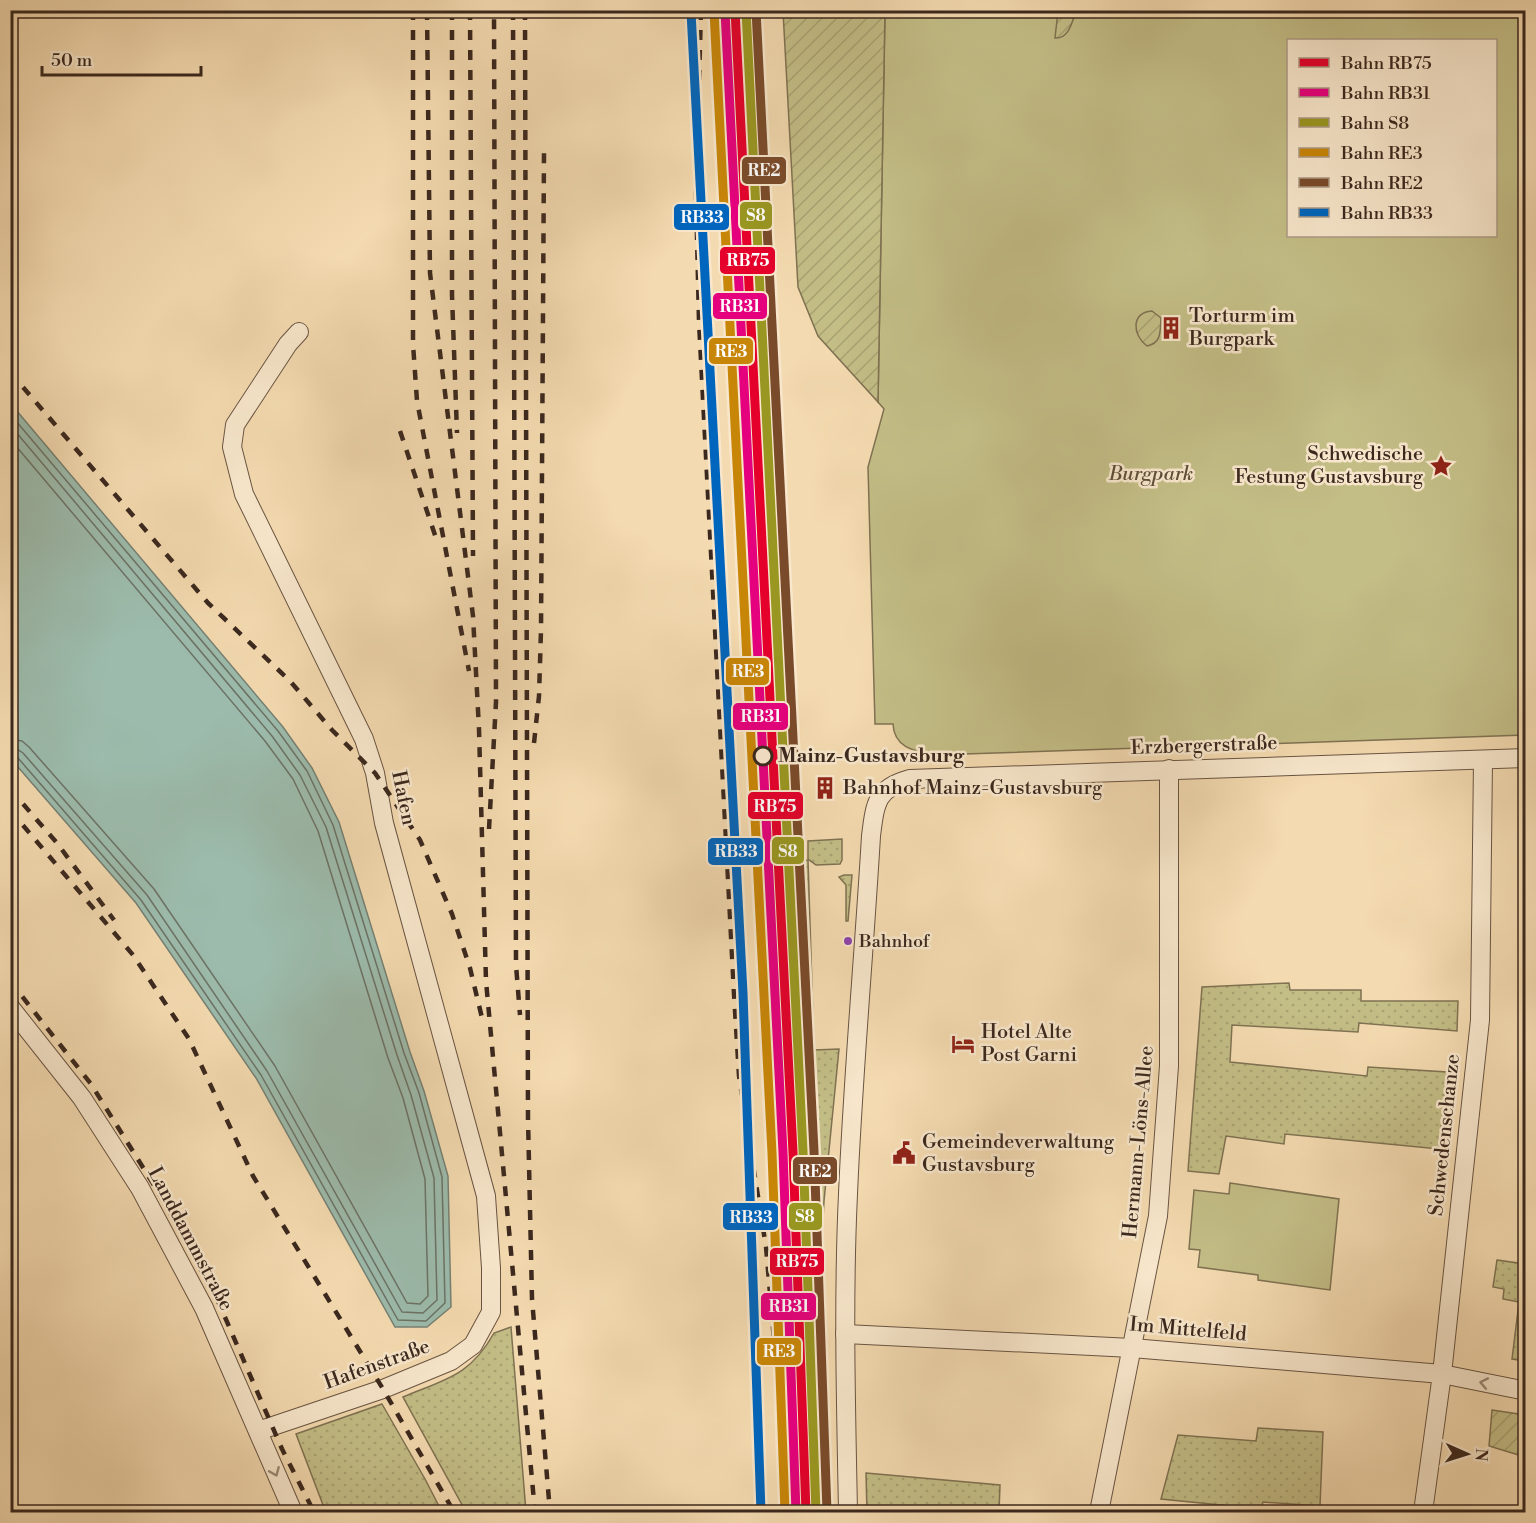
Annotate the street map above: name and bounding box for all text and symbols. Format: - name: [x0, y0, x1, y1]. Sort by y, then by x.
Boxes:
- scale bar: [42, 39, 201, 77]
- legend: [1287, 39, 1497, 237]
- text: 50 m: [51, 49, 93, 72]
- text: Bahn RB75: [1340, 52, 1432, 75]
- text: Bahn RB31: [1340, 82, 1431, 105]
- text: Bahn S8: [1340, 112, 1409, 135]
- text: Bahn RE3: [1340, 142, 1423, 165]
- line badge: RE2: [741, 156, 787, 185]
- text: RE2: [748, 161, 780, 181]
- text: Bahn RE2: [1340, 172, 1423, 195]
- line badge: S8: [739, 201, 773, 230]
- text: Bahn RB33: [1340, 202, 1433, 225]
- line badge: RB33: [673, 203, 730, 231]
- text: S8: [746, 206, 766, 226]
- text: RB33: [680, 208, 724, 228]
- line badge: RB75: [719, 246, 776, 275]
- text: RB75: [727, 251, 769, 271]
- line badge: RB31: [712, 292, 768, 320]
- text: RB31: [720, 297, 761, 317]
- place label: Torturm im Burgpark: [1188, 304, 1295, 352]
- building icon: Torturm im Burgpark: [1158, 315, 1184, 341]
- line badge: RE3: [708, 337, 754, 365]
- text: RE3: [715, 342, 748, 362]
- place label: Schwedische Festung Gustavsburg: [1235, 442, 1424, 490]
- place icon: Schwedische Festung Gustavsburg: [1428, 453, 1454, 479]
- park label: Burgpark: [1108, 462, 1193, 487]
- line badge: RE3: [725, 657, 770, 686]
- text: RE3: [732, 662, 765, 682]
- line badge: RB31: [732, 702, 789, 731]
- text: RB31: [741, 707, 782, 727]
- street label: Erzbergerstraße: [1130, 731, 1278, 761]
- place label: Mainz-Gustavsburg: [778, 744, 965, 769]
- marker: Mainz-Gustavsburg: [753, 746, 773, 766]
- street label: Hafen: [385, 769, 421, 828]
- building icon: Bahnhof Mainz-Gustavsburg: [812, 775, 838, 801]
- place label: Bahnhof Mainz-Gustavsburg: [842, 776, 1103, 801]
- line badge: RB75: [747, 791, 804, 820]
- text: RB75: [754, 797, 796, 817]
- line badge: S8: [771, 836, 805, 865]
- line badge: RB33: [707, 837, 764, 866]
- text: RB33: [714, 842, 758, 862]
- text: S8: [778, 842, 798, 862]
- place label: Bahnhof: [858, 930, 931, 953]
- marker: Bahnhof: [842, 935, 854, 947]
- place label: Hotel Alte Post Garni: [981, 1020, 1077, 1068]
- hotel icon: Hotel Alte Post Garni: [950, 1031, 976, 1057]
- street label: Hermann-Löns-Allee: [1118, 1045, 1160, 1239]
- street label: Schwedenschanze: [1424, 1053, 1466, 1217]
- place label: Gemeindeverwaltung Gustavsburg: [922, 1130, 1115, 1178]
- public building icon: Gemeindeverwaltung Gustavsburg: [891, 1140, 917, 1166]
- line badge: RE2: [792, 1156, 838, 1185]
- text: RE2: [799, 1162, 831, 1182]
- street label: Landdammstraße: [142, 1163, 238, 1315]
- line badge: RB33: [722, 1202, 779, 1231]
- line badge: S8: [788, 1202, 823, 1231]
- text: S8: [795, 1207, 815, 1227]
- text: RB33: [729, 1208, 773, 1228]
- line badge: RB75: [769, 1247, 825, 1276]
- text: RB75: [776, 1252, 818, 1272]
- line badge: RB31: [760, 1292, 817, 1321]
- text: RB31: [769, 1297, 810, 1317]
- street label: Im Mittelfeld: [1128, 1312, 1248, 1348]
- street label: Hafenstraße: [321, 1334, 433, 1396]
- line badge: RE3: [756, 1337, 802, 1366]
- text: RE3: [763, 1342, 796, 1362]
- one-way arrow: [1479, 1377, 1489, 1390]
- north arrow: [1437, 1424, 1497, 1484]
- text: N: [1471, 1448, 1491, 1462]
- one-way arrow: [268, 1465, 280, 1476]

